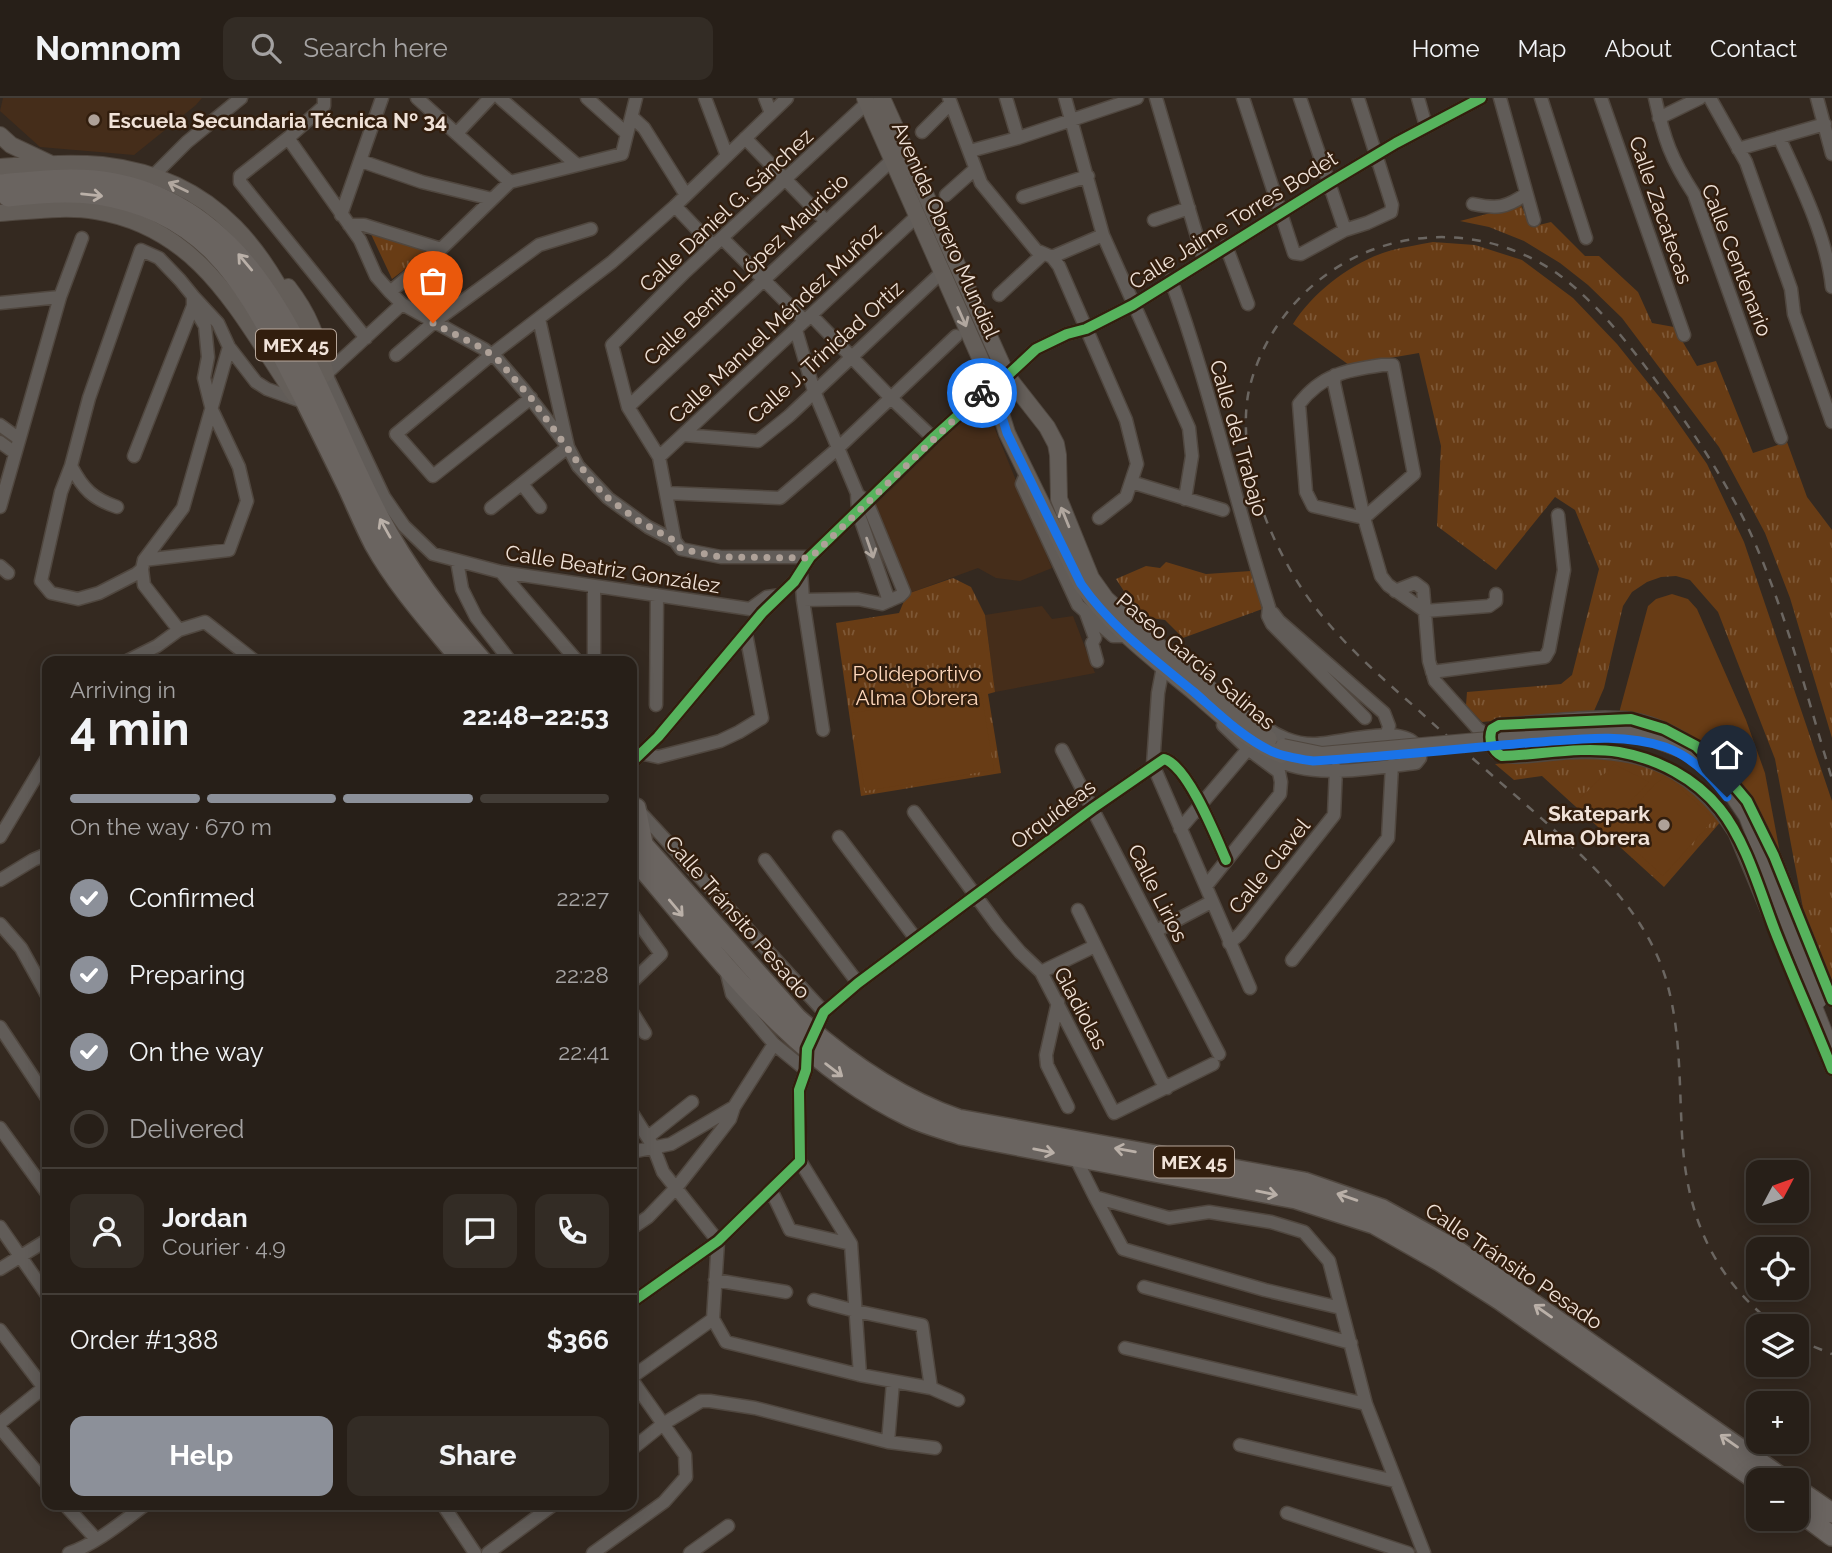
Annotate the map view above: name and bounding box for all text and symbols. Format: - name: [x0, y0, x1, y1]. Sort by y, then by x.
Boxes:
- search box: [223, 17, 713, 80]
- text: Nomnom: [35, 29, 181, 68]
- icon: search: [247, 29, 285, 67]
- text: Search here: [303, 33, 448, 63]
- text: Home: [1412, 34, 1480, 63]
- text: Map: [1518, 34, 1566, 63]
- text: About: [1604, 34, 1672, 63]
- text: Contact: [1710, 34, 1797, 63]
- place label: Escuela Secundaria Técnica Nº 34: [108, 108, 447, 133]
- marker: Escuela Secundaria Técnica Nº 34: [86, 112, 102, 128]
- street label: Avenida Obrero Mundial: [887, 118, 1005, 342]
- street label: Calle Daniel G. Sánchez: [634, 123, 818, 297]
- street label: Calle Zacatecas: [1624, 133, 1698, 287]
- street label: Calle Jaime Torres Bodet: [1124, 146, 1342, 294]
- street label: Calle Benito López Mauricio: [638, 167, 854, 371]
- one-way arrow: [168, 180, 189, 194]
- street label: Calle Centenario: [1696, 180, 1778, 340]
- one-way arrow: [81, 189, 103, 202]
- street label: Calle Manuel Méndez Muñoz: [663, 218, 887, 428]
- pin: [403, 251, 463, 323]
- one-way arrow: [237, 253, 253, 271]
- icon: bag: [414, 262, 452, 300]
- street label: Calle J. Trinidad Ortiz: [742, 276, 908, 428]
- one-way arrow: [956, 306, 969, 327]
- road number: MEX 45: [256, 330, 336, 360]
- street label: Calle del Trabajo: [1205, 357, 1273, 519]
- courier: [947, 358, 1017, 428]
- icon: bike: [963, 374, 1001, 412]
- one-way arrow: [1058, 506, 1071, 528]
- one-way arrow: [378, 518, 391, 539]
- one-way arrow: [865, 536, 877, 558]
- street label: Calle Beatriz González: [504, 540, 722, 598]
- street label: Paseo García Salinas: [1112, 587, 1280, 735]
- park label: Polideportivo Alma Obrera: [853, 661, 981, 710]
- text: Arriving in: [70, 676, 176, 703]
- text: 22:48–22:53: [462, 701, 609, 731]
- text: 4 min: [70, 702, 190, 756]
- pin: [1697, 725, 1757, 797]
- icon: home: [1708, 736, 1746, 774]
- street label: Orquídeas: [1006, 774, 1100, 854]
- place label: Skatepark Alma Obrera: [1523, 801, 1650, 850]
- text: On the way · 670 m: [70, 813, 272, 840]
- street label: Calle Clavel: [1223, 813, 1315, 919]
- marker: Skatepark Alma Obrera: [1656, 817, 1672, 833]
- street label: Calle Tránsito Pesado: [660, 830, 816, 1004]
- street label: Calle Lirios: [1123, 840, 1193, 946]
- icon: check: [70, 879, 108, 917]
- text: Confirmed: [129, 883, 255, 913]
- text: 22:27: [556, 884, 609, 911]
- one-way arrow: [668, 898, 684, 916]
- icon: check: [70, 956, 108, 994]
- text: Preparing: [129, 960, 245, 990]
- text: 22:28: [555, 961, 609, 988]
- street label: Gladiolas: [1049, 963, 1113, 1053]
- icon: check: [70, 1033, 108, 1071]
- text: On the way: [129, 1037, 264, 1067]
- text: 22:41: [558, 1038, 609, 1065]
- one-way arrow: [825, 1062, 843, 1077]
- text: Delivered: [129, 1114, 244, 1144]
- one-way arrow: [1114, 1142, 1137, 1156]
- one-way arrow: [1032, 1144, 1055, 1158]
- road number: MEX 45: [1154, 1146, 1234, 1178]
- north arrow: [1746, 1160, 1810, 1223]
- map controls: [1746, 1160, 1809, 1531]
- one-way arrow: [1255, 1187, 1278, 1200]
- one-way arrow: [1337, 1190, 1359, 1202]
- button: person: [70, 1194, 144, 1268]
- button: chat: [443, 1194, 517, 1268]
- button: phone: [535, 1194, 609, 1268]
- street label: Calle Tránsito Pesado: [1421, 1197, 1607, 1335]
- text: Jordan: [162, 1203, 248, 1233]
- text: Courier · 4.9: [162, 1233, 286, 1260]
- button: locate: [1746, 1237, 1809, 1300]
- one-way arrow: [1534, 1304, 1553, 1318]
- button: layers: [1746, 1314, 1809, 1377]
- text: Order #1388: [70, 1325, 218, 1355]
- text: $366: [547, 1325, 609, 1355]
- button: +: [1746, 1391, 1809, 1454]
- button: Help: [70, 1416, 333, 1496]
- button: Share: [347, 1416, 609, 1496]
- one-way arrow: [1720, 1434, 1739, 1448]
- button: −: [1746, 1468, 1809, 1531]

